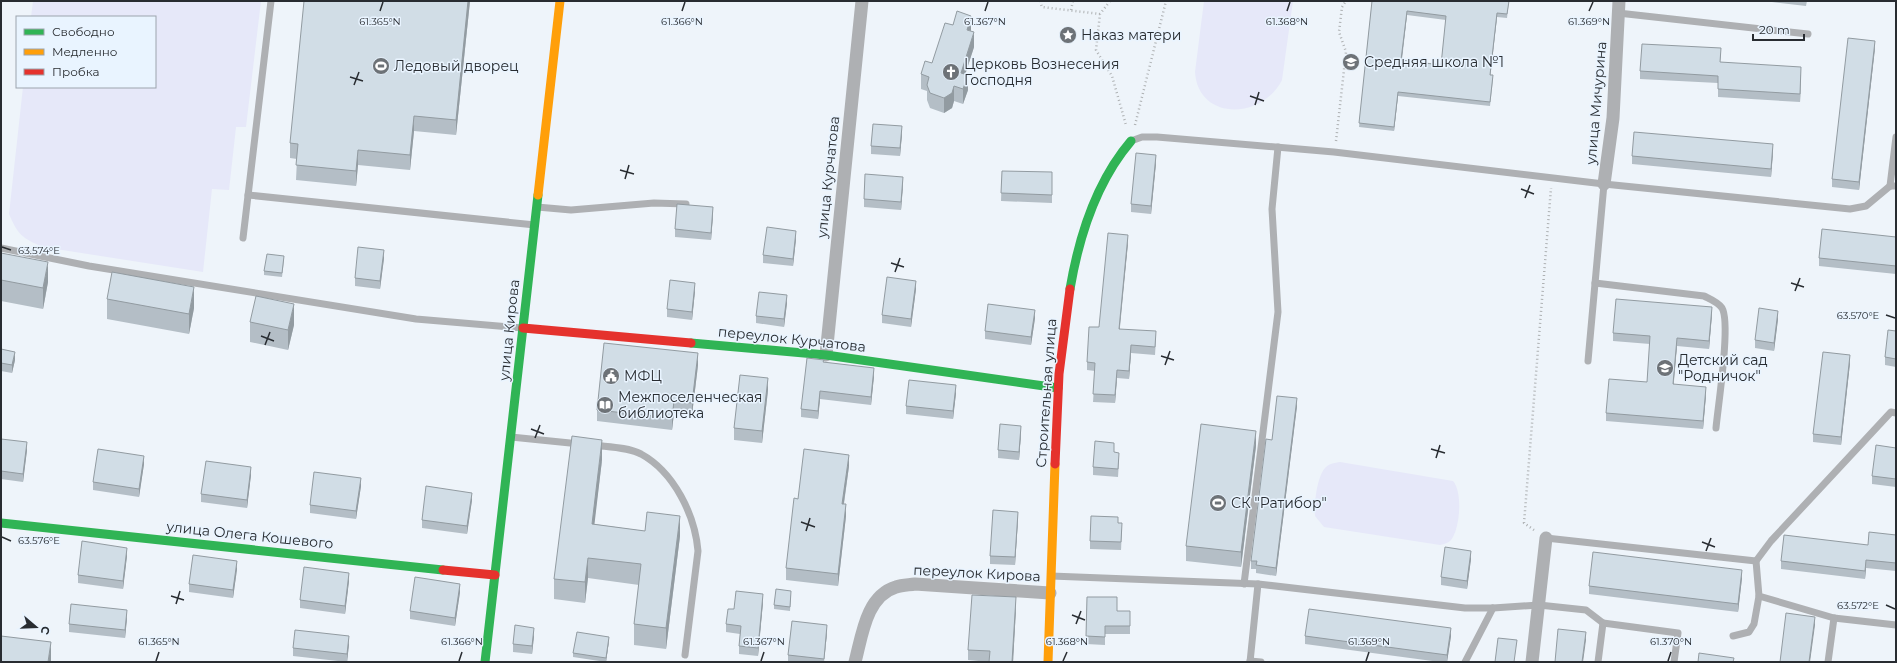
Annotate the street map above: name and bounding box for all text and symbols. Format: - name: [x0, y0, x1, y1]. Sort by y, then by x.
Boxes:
- text: 61.365°N: [359, 15, 401, 28]
- text: 61.366°N: [661, 15, 703, 28]
- text: 61.367°N: [964, 15, 1006, 28]
- text: 61.368°N: [1266, 15, 1308, 28]
- text: 61.369°N: [1568, 15, 1610, 28]
- legend: [16, 16, 156, 88]
- scale bar: [1753, 16, 1804, 42]
- text: 20 m: [1759, 22, 1790, 37]
- text: Свободно: [52, 24, 115, 39]
- place icon: Наказ матери: [1058, 25, 1078, 45]
- place label: Наказ матери: [1081, 26, 1181, 44]
- street label: улица Мичурина: [1582, 41, 1610, 166]
- text: Медленно: [52, 44, 118, 59]
- school or university icon: Средняя школа №1: [1341, 52, 1361, 72]
- place label: Средняя школа №1: [1364, 53, 1504, 71]
- place label: Церковь Вознесения Господня: [964, 55, 1119, 89]
- sports icon: Ледовый дворец: [371, 56, 391, 76]
- place label: Ледовый дворец: [394, 57, 519, 75]
- church icon: Церковь Вознесения Господня: [941, 62, 961, 82]
- text: Пробка: [52, 64, 100, 79]
- street label: улица Курчатова: [813, 115, 843, 240]
- text: 63.574°E: [18, 244, 60, 257]
- street label: улица Кирова: [495, 278, 523, 383]
- text: 63.570°E: [1837, 309, 1880, 322]
- street label: Строительная улица: [1032, 318, 1060, 468]
- street label: переулок Курчатова: [717, 322, 867, 356]
- place label: Детский сад "Родничок": [1678, 351, 1768, 385]
- school or university icon: Детский сад "Родничок": [1655, 358, 1675, 378]
- public building icon: МФЦ: [601, 366, 621, 386]
- place label: МФЦ: [624, 367, 662, 385]
- place label: Межпоселенческая библиотека: [618, 388, 763, 422]
- library icon: Межпоселенческая библиотека: [595, 395, 615, 415]
- sports icon: СК "Ратибор": [1208, 493, 1228, 513]
- place label: СК "Ратибор": [1231, 494, 1327, 512]
- street label: улица Олега Кошевого: [165, 517, 334, 553]
- text: 63.576°E: [18, 534, 60, 547]
- street label: переулок Кирова: [913, 561, 1041, 585]
- text: 63.572°E: [1837, 599, 1879, 612]
- north arrow: [16, 607, 56, 647]
- text: С: [38, 624, 53, 636]
- text: 61.365°N: [138, 635, 180, 648]
- text: 61.366°N: [441, 635, 483, 648]
- text: 61.367°N: [743, 635, 785, 648]
- text: 61.368°N: [1046, 635, 1088, 648]
- text: 61.369°N: [1348, 635, 1390, 648]
- text: 61.370°N: [1650, 635, 1692, 648]

